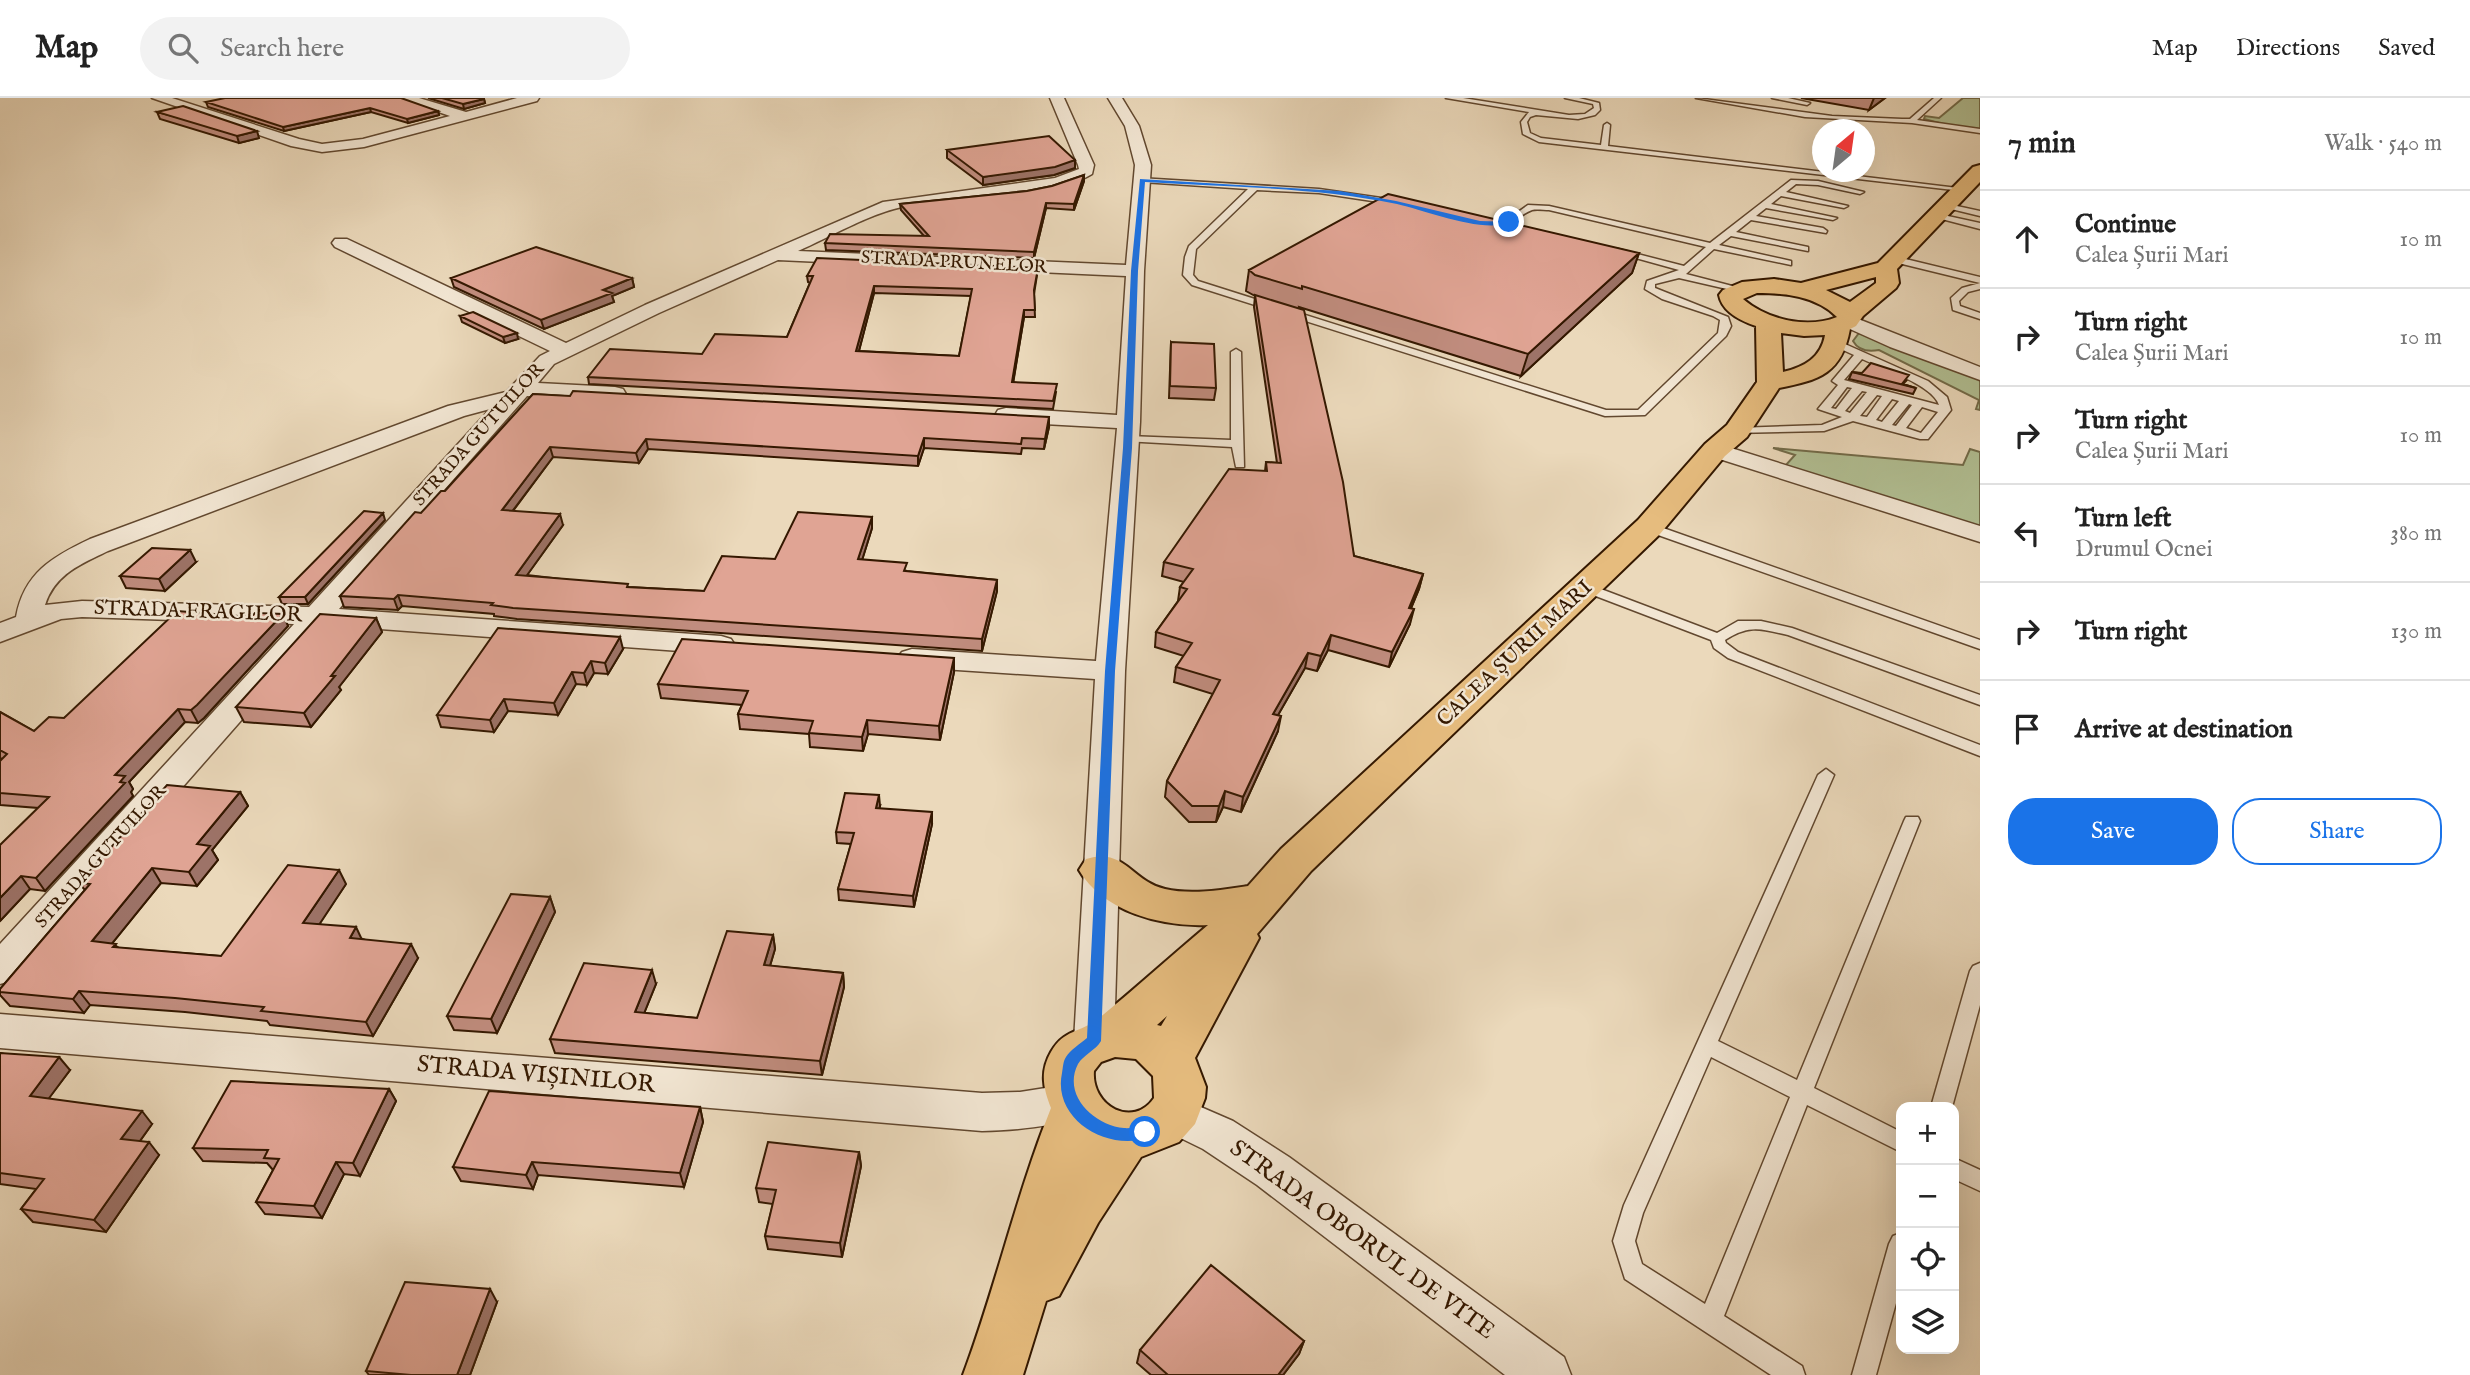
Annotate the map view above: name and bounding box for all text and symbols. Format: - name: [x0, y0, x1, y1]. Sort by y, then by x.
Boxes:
- search box: [140, 17, 630, 80]
- text: Map: [35, 27, 98, 69]
- icon: search: [164, 29, 202, 67]
- text: Search here: [220, 32, 344, 65]
- text: Map: [2152, 33, 2198, 64]
- text: Directions: [2236, 33, 2340, 64]
- text: Saved: [2378, 33, 2435, 64]
- north arrow: [1812, 119, 1875, 182]
- text: 7 min: [2008, 125, 2076, 163]
- text: Walk · 540 m: [2324, 129, 2442, 158]
- route end: [1493, 206, 1524, 237]
- text: Continue: [2075, 208, 2176, 241]
- icon: ahead: [2008, 220, 2046, 258]
- text: 10 m: [2399, 225, 2442, 254]
- text: Calea Șurii Mari: [2075, 241, 2229, 270]
- street label: STRADA PRUNELOR: [860, 247, 1049, 279]
- text: Turn right: [2075, 306, 2188, 339]
- icon: right: [2008, 318, 2046, 356]
- text: 10 m: [2399, 323, 2442, 352]
- text: Calea Șurii Mari: [2075, 339, 2229, 368]
- street label: STRADA GUTUILOR: [408, 357, 550, 512]
- text: Turn right: [2075, 404, 2188, 437]
- icon: right: [2008, 416, 2046, 454]
- text: 10 m: [2399, 421, 2442, 450]
- text: Calea Șurii Mari: [2075, 437, 2229, 466]
- text: Turn left: [2075, 502, 2172, 535]
- icon: left: [2008, 514, 2046, 552]
- text: 380 m: [2390, 519, 2442, 548]
- text: Drumul Ocnei: [2075, 535, 2213, 564]
- street label: CALEA ȘURII MARI: [1431, 575, 1599, 733]
- street label: STRADA FRAGILOR: [94, 595, 304, 629]
- icon: right: [2008, 612, 2046, 650]
- text: Turn right: [2075, 615, 2188, 648]
- text: 130 m: [2391, 617, 2442, 646]
- icon: arrive: [2008, 710, 2046, 748]
- text: Arrive at destination: [2075, 713, 2293, 746]
- street label: STRADA GUTUILOR: [30, 779, 172, 934]
- button: Save: [2008, 798, 2218, 865]
- button: Share: [2232, 798, 2442, 865]
- street label: STRADA VIȘINILOR: [416, 1049, 657, 1101]
- map controls: [1896, 1102, 1959, 1354]
- button: +: [1896, 1102, 1959, 1165]
- route start: [1129, 1116, 1160, 1147]
- street label: STRADA OBORUL DE VITE: [1223, 1133, 1501, 1347]
- button: −: [1896, 1165, 1959, 1228]
- button: locate: [1896, 1228, 1959, 1291]
- button: layers: [1896, 1291, 1959, 1354]

